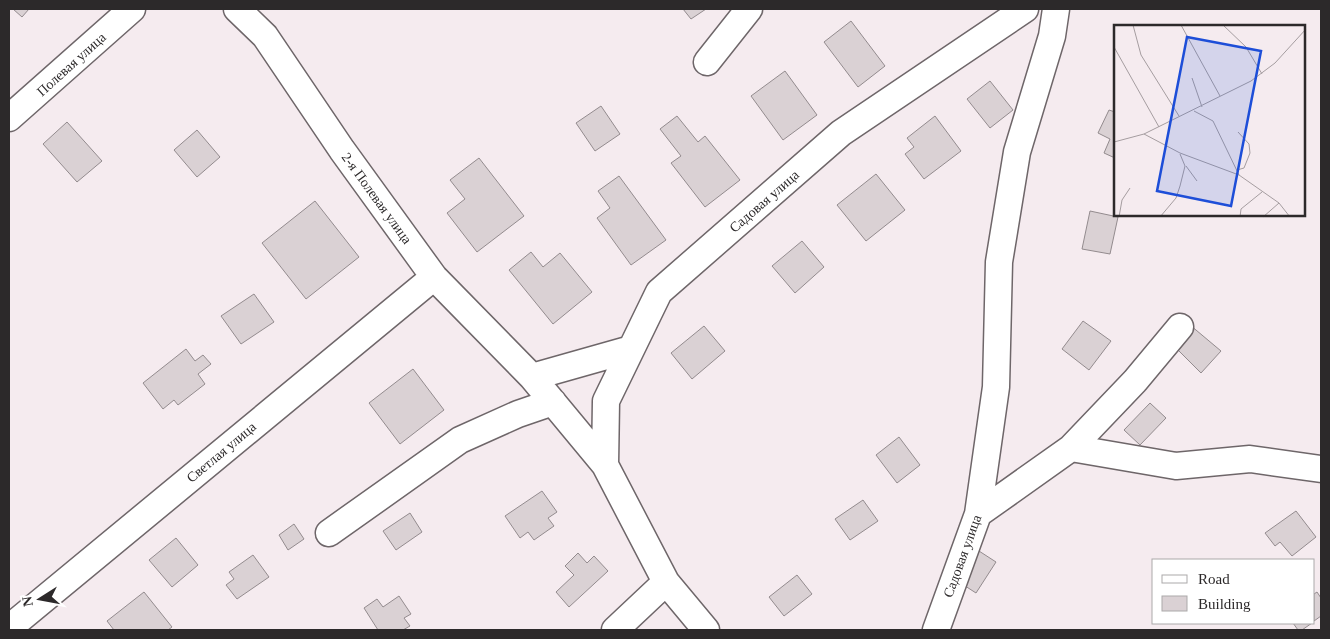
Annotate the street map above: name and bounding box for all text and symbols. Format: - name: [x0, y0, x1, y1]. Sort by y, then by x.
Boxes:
- inset map: [1114, 25, 1305, 216]
- street label: Полевая улица: [34, 29, 109, 99]
- street label: 2-я Полевая улица: [339, 150, 415, 247]
- street label: Садовая улица: [727, 167, 803, 236]
- street label: Светлая улица: [184, 419, 260, 486]
- street label: Садовая улица: [941, 512, 985, 600]
- legend: [1152, 559, 1315, 624]
- text: Road: [1198, 571, 1230, 587]
- north arrow: [15, 574, 65, 624]
- text: N: [19, 595, 36, 608]
- text: Building: [1198, 596, 1251, 612]

